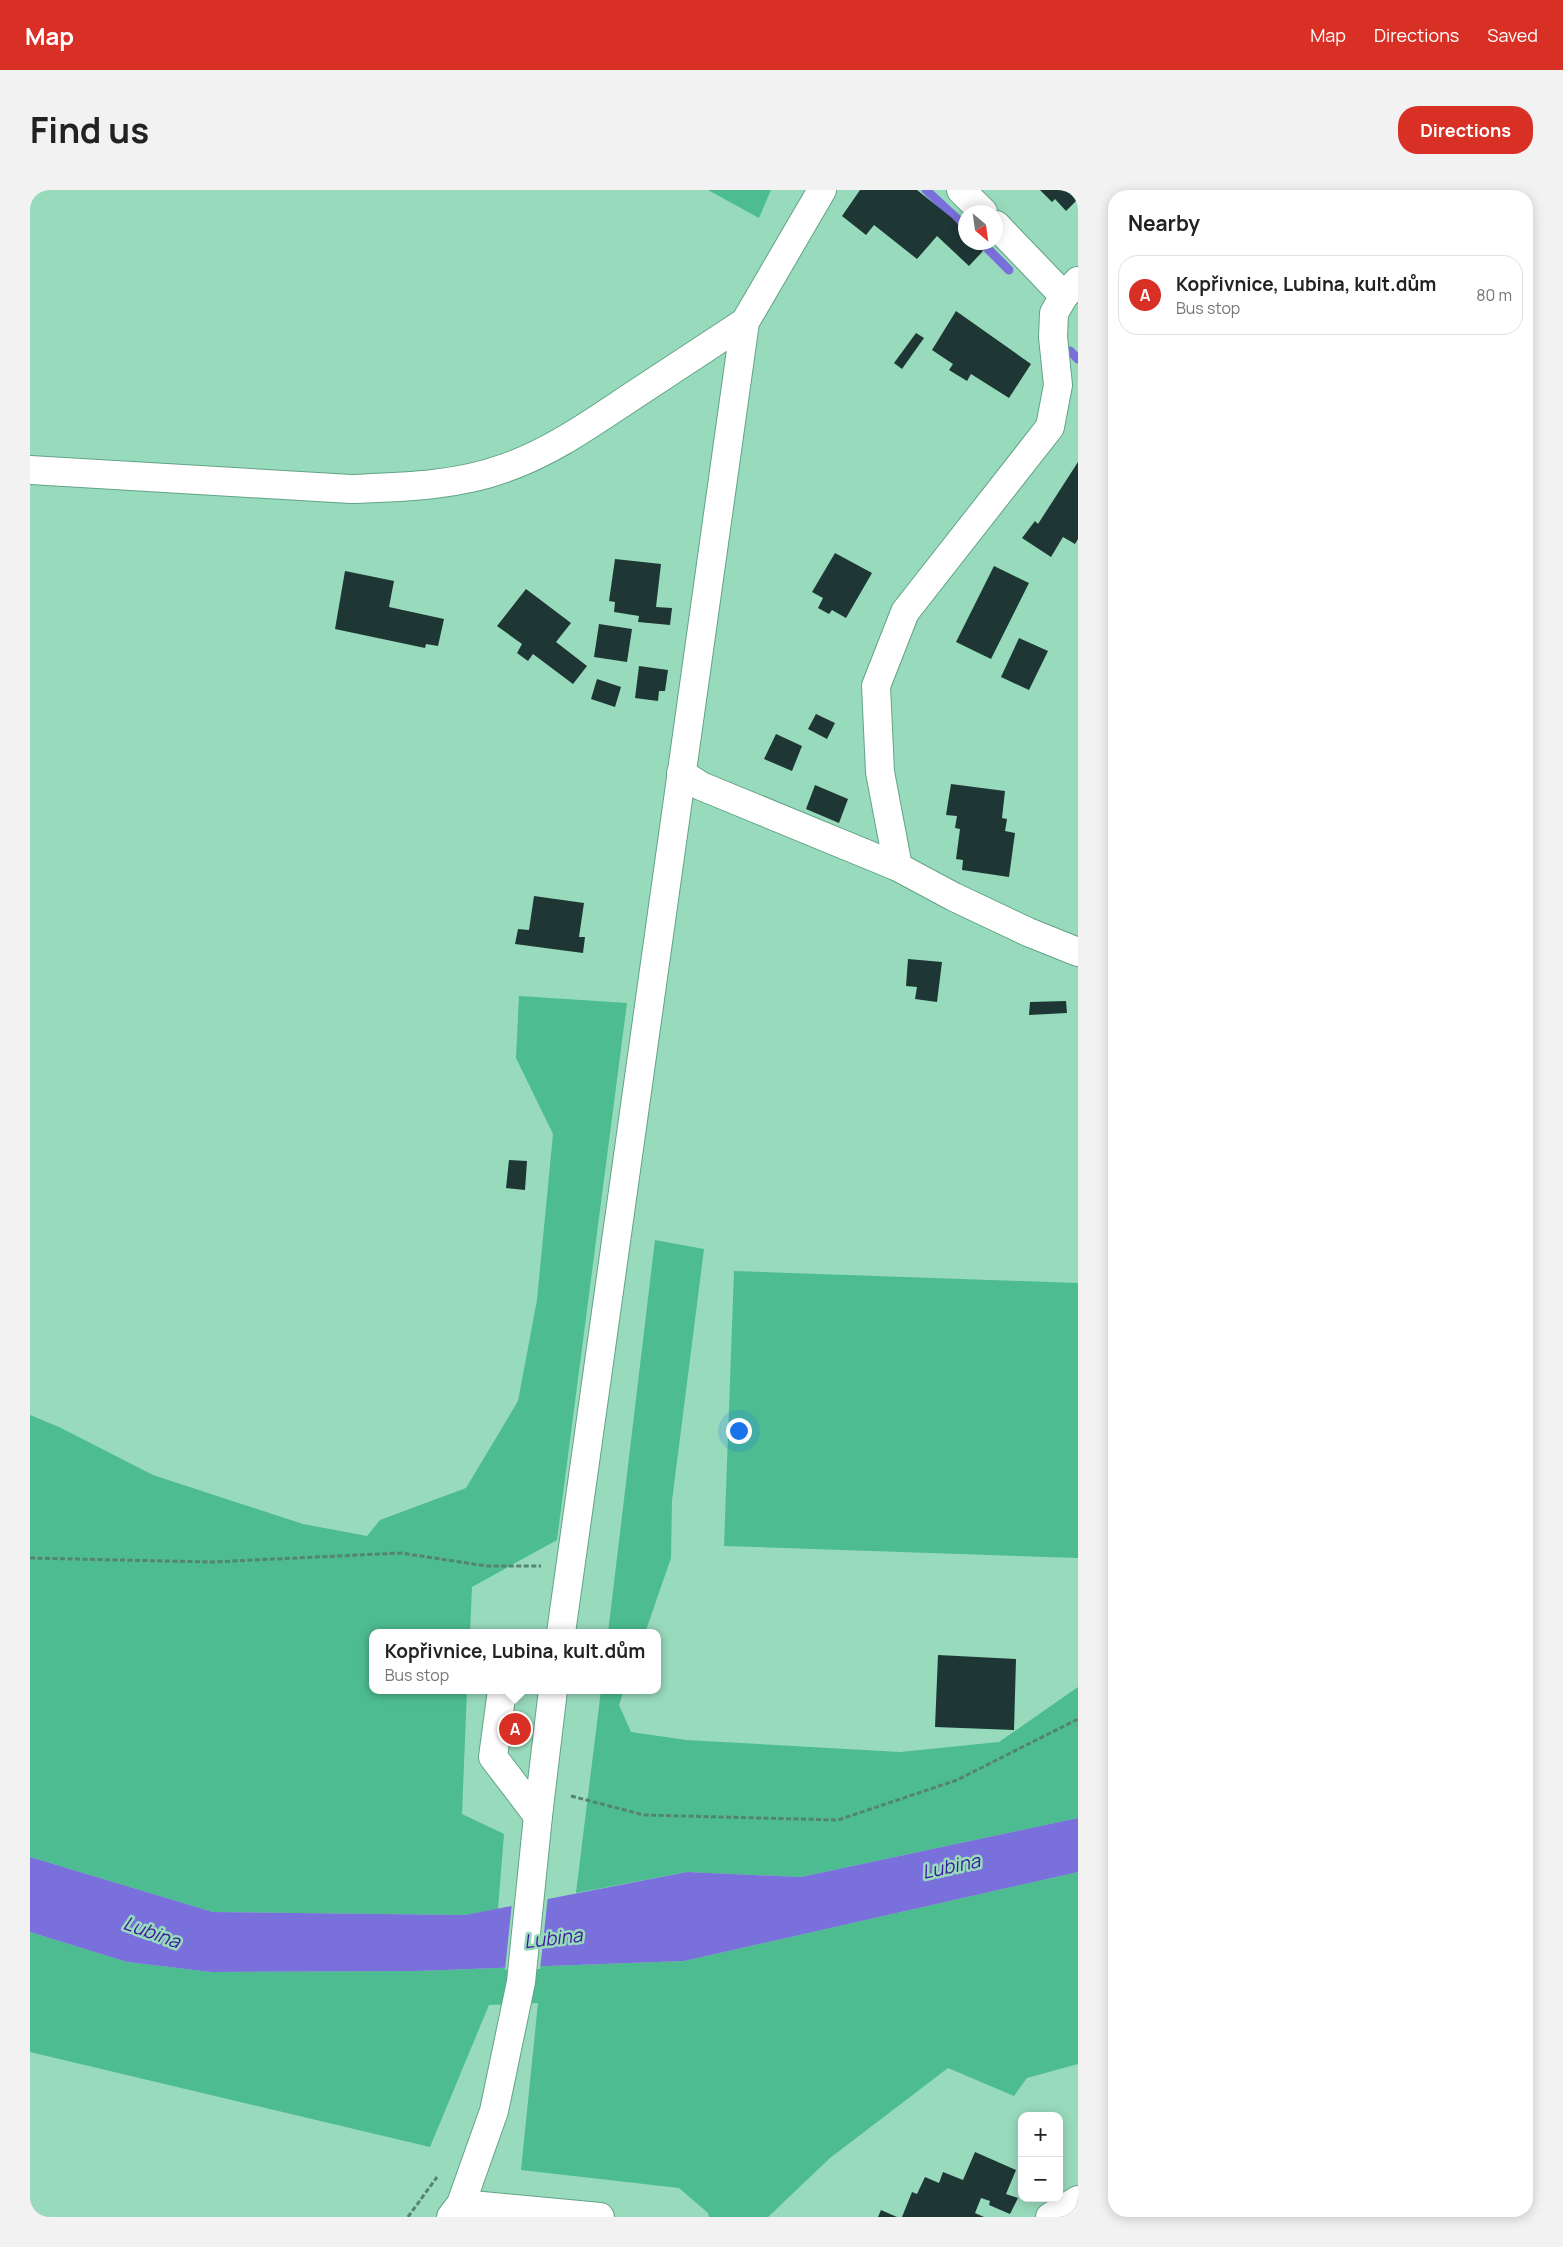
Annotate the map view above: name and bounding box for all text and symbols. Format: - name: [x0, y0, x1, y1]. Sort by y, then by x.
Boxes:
- text: Map: [25, 19, 74, 52]
- text: Map: [1310, 23, 1346, 47]
- text: Directions: [1374, 23, 1459, 47]
- text: Saved: [1487, 23, 1538, 47]
- text: Find us: [30, 106, 149, 154]
- button: Directions: [1398, 106, 1533, 154]
- north arrow: [958, 205, 1003, 250]
- text: Nearby: [1128, 209, 1200, 237]
- text: Kopřivnice, Lubina, kult.dům: [1176, 271, 1436, 297]
- text: A: [1140, 284, 1150, 306]
- text: 80 m: [1476, 284, 1512, 306]
- text: Bus stop: [1176, 297, 1240, 319]
- your location: [726, 1418, 752, 1444]
- popup: [369, 1629, 661, 1694]
- text: Kopřivnice, Lubina, kult.dům: [385, 1638, 645, 1664]
- text: Bus stop: [385, 1664, 449, 1686]
- pin: A: [499, 1710, 531, 1748]
- water label: Lubina: [920, 1847, 984, 1885]
- water label: Lubina: [120, 1910, 185, 1955]
- water label: Lubina: [522, 1921, 585, 1954]
- map controls: [1018, 2112, 1063, 2202]
- button: +: [1018, 2112, 1063, 2157]
- button: −: [1018, 2157, 1063, 2202]

